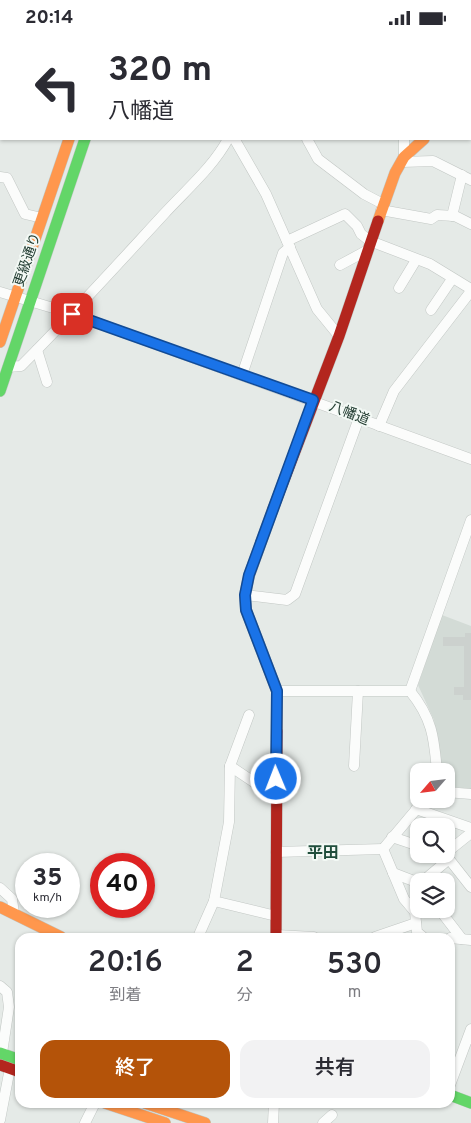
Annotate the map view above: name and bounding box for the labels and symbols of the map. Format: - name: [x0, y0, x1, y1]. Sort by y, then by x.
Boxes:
- street label: 更級通り: [11, 231, 45, 289]
- pin: [51, 293, 93, 335]
- street label: 八幡道: [326, 398, 372, 430]
- position arrow: [249, 752, 301, 804]
- north arrow: [410, 763, 455, 807]
- district label: 平田: [307, 844, 339, 864]
- speed limit sign: 40: [90, 853, 155, 918]

